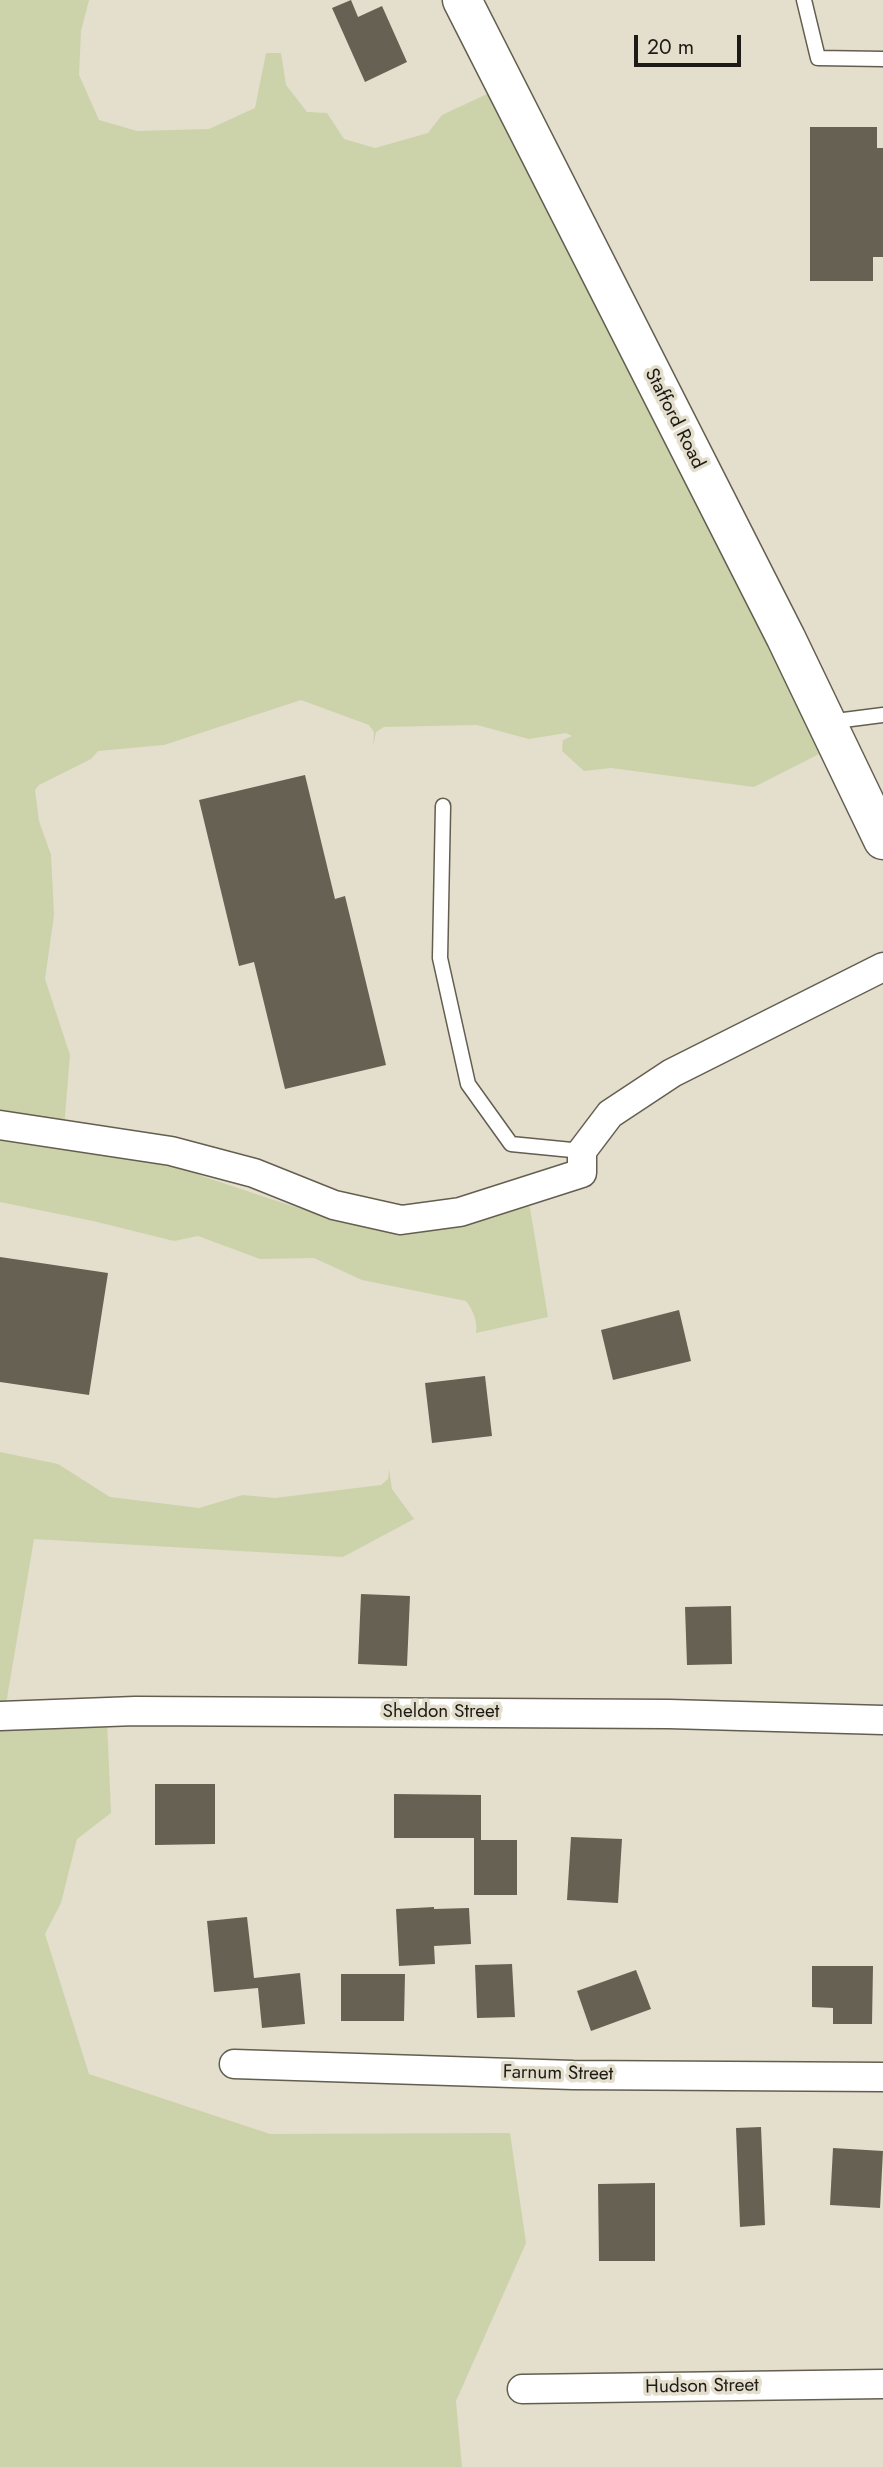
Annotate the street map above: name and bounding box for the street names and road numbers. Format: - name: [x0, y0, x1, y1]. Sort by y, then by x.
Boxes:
- street label: Stafford Road: [639, 365, 709, 473]
- street label: Sheldon Street: [383, 1701, 499, 1723]
- street label: Farnum Street: [503, 2062, 613, 2086]
- street label: Hudson Street: [645, 2375, 759, 2399]

